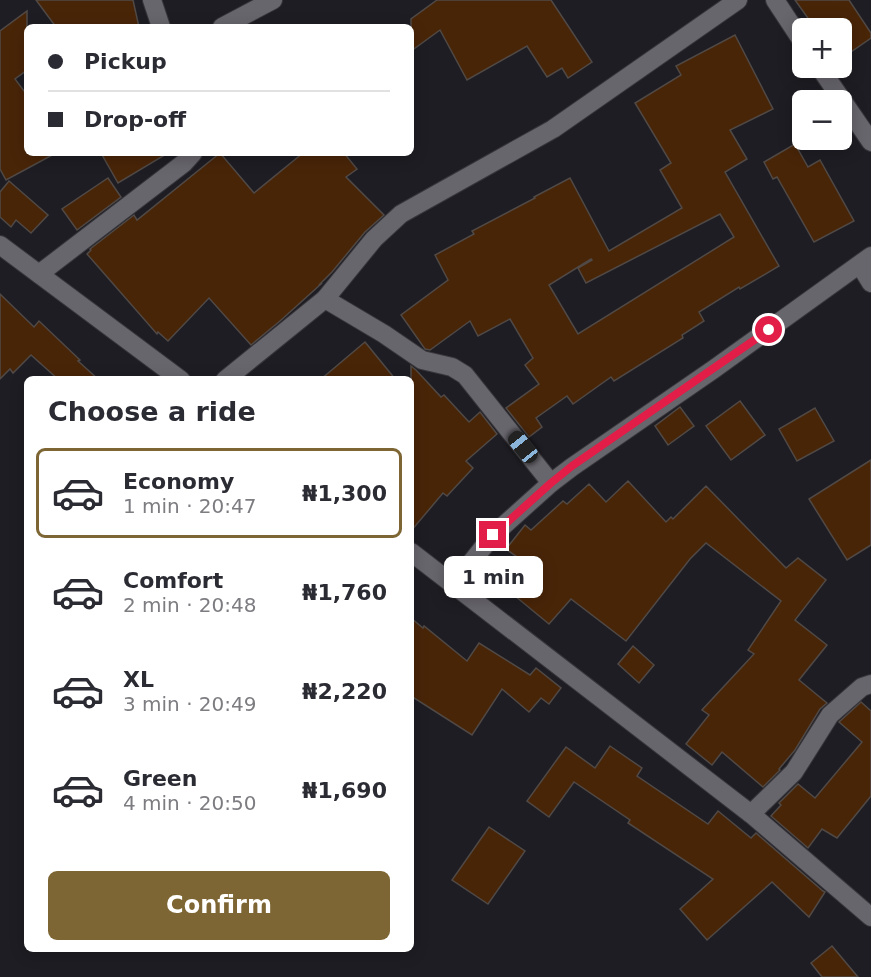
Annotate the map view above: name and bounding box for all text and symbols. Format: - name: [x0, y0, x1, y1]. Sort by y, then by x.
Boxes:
- map controls: [792, 18, 852, 150]
- button: +: [792, 18, 852, 78]
- text: Pickup: [84, 49, 167, 74]
- button: −: [792, 90, 852, 150]
- text: Drop-off: [84, 107, 186, 132]
- route start: [755, 316, 782, 343]
- text: Choose a ride: [48, 396, 256, 427]
- car: [505, 427, 541, 467]
- icon: car: [51, 466, 105, 520]
- text: Economy: [123, 469, 234, 494]
- text: ₦1,300: [302, 481, 387, 506]
- text: 1 min · 20:47: [123, 494, 257, 518]
- route end: [479, 521, 506, 548]
- callout: 1 min: [444, 556, 542, 598]
- icon: car: [51, 565, 105, 619]
- text: 1 min: [462, 565, 525, 589]
- text: Comfort: [123, 568, 223, 593]
- text: ₦1,760: [302, 580, 387, 605]
- text: 2 min · 20:48: [123, 593, 257, 617]
- icon: car: [51, 664, 105, 718]
- text: XL: [123, 667, 154, 692]
- text: ₦2,220: [302, 679, 387, 704]
- text: 3 min · 20:49: [123, 692, 257, 716]
- icon: car: [51, 763, 105, 817]
- text: Green: [123, 766, 197, 791]
- text: ₦1,690: [302, 778, 387, 803]
- text: 4 min · 20:50: [123, 791, 257, 815]
- button: Confirm: [48, 871, 390, 940]

